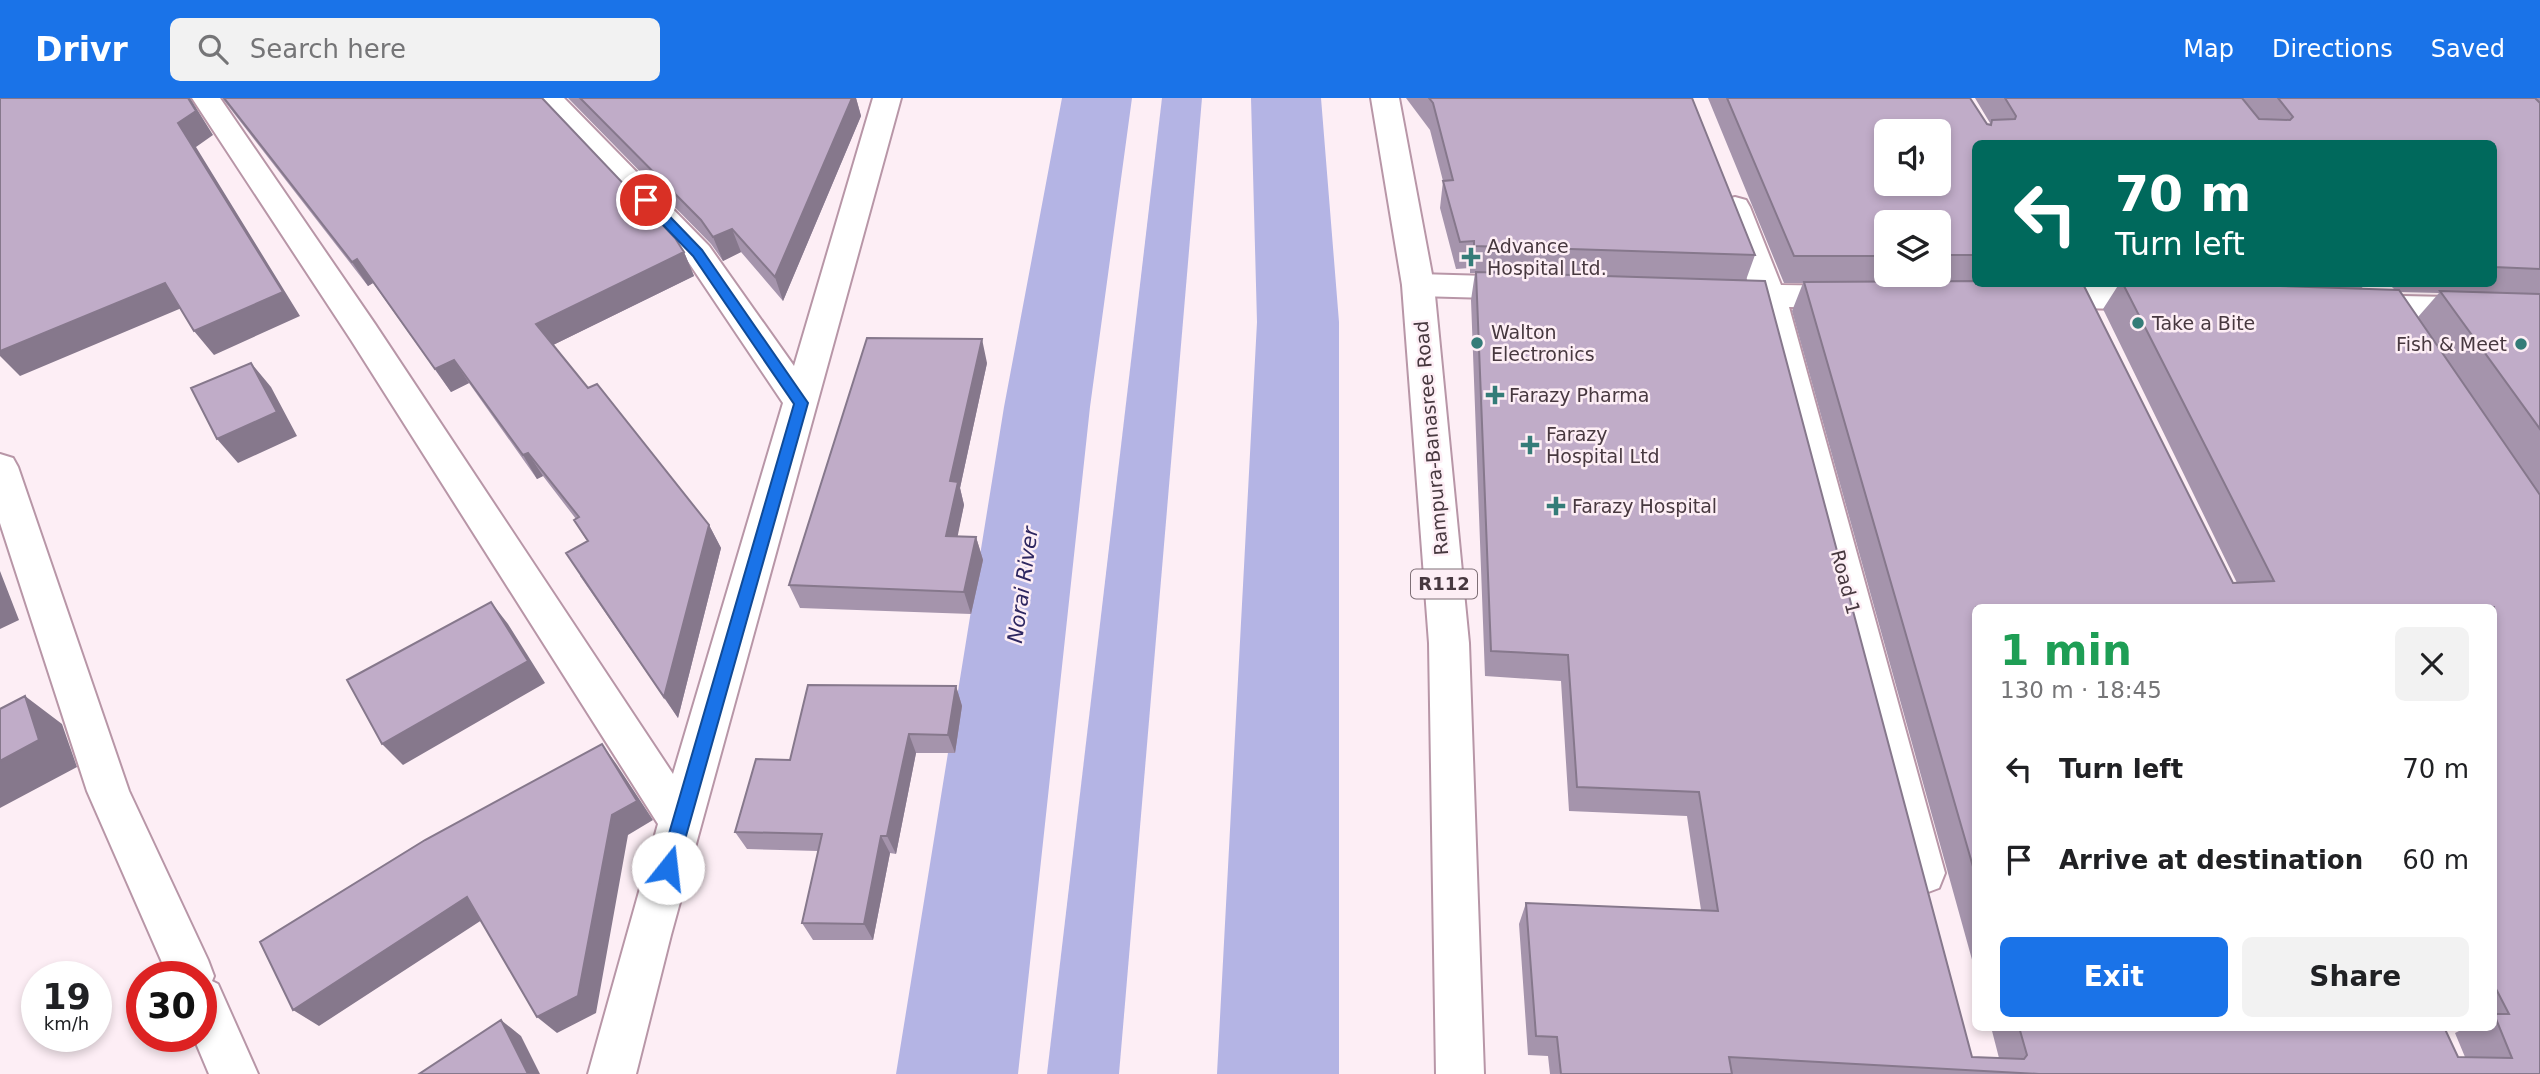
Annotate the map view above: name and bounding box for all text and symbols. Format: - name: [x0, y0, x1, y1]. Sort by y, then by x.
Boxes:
- search box: [170, 18, 660, 81]
- text: Drivr: [35, 30, 128, 69]
- icon: search: [194, 30, 232, 68]
- text: Search here: [250, 34, 406, 64]
- text: Map: [2183, 35, 2234, 63]
- text: Directions: [2272, 35, 2393, 63]
- text: Saved: [2431, 35, 2505, 63]
- map controls: [1874, 119, 1951, 287]
- button: sound: [1874, 119, 1951, 196]
- text: 70 m: [2115, 166, 2251, 223]
- icon: left: [2000, 168, 2091, 259]
- pin: [616, 170, 676, 230]
- icon: arrive: [627, 181, 665, 219]
- button: layers: [1874, 210, 1951, 287]
- text: Turn left: [2115, 225, 2245, 263]
- place label: Advance Hospital Ltd.: [1487, 235, 1607, 279]
- marker: Advance Hospital Ltd.: [1461, 247, 1481, 267]
- place label: Take a Bite: [2151, 312, 2255, 334]
- marker: Take a Bite: [2130, 315, 2146, 331]
- street label: Rampura-Banasree Road: [1410, 320, 1452, 556]
- place label: Walton Electronics: [1491, 321, 1595, 365]
- place label: Fish & Meet: [2396, 333, 2507, 355]
- marker: Walton Electronics: [1469, 335, 1485, 351]
- marker: Fish & Meet: [2513, 336, 2529, 352]
- place label: Farazy Pharma: [1509, 384, 1649, 406]
- marker: Farazy Pharma: [1487, 387, 1503, 403]
- place label: Farazy Hospital Ltd: [1546, 423, 1660, 467]
- marker: Farazy Hospital Ltd: [1520, 435, 1540, 455]
- place label: Farazy Hospital: [1572, 495, 1717, 517]
- marker: Farazy Hospital: [1546, 496, 1566, 516]
- water label: Norai River: [1003, 524, 1043, 645]
- street label: Road 1: [1827, 547, 1865, 617]
- road number: R112: [1411, 570, 1477, 598]
- text: 1 min: [2000, 626, 2132, 675]
- button: close: [2395, 627, 2469, 701]
- text: 130 m · 18:45: [2000, 677, 2162, 703]
- icon: left: [2000, 750, 2038, 788]
- text: Turn left: [2059, 754, 2183, 784]
- text: 70 m: [2402, 754, 2469, 784]
- position arrow: [631, 831, 705, 905]
- icon: arrive: [2000, 841, 2038, 879]
- text: Arrive at destination: [2059, 845, 2363, 875]
- text: 60 m: [2402, 845, 2469, 875]
- button: Exit: [2000, 937, 2228, 1017]
- button: Share: [2242, 937, 2469, 1017]
- speed limit sign: 30: [126, 961, 217, 1052]
- text: 19: [42, 977, 91, 1017]
- text: km/h: [44, 1013, 89, 1034]

